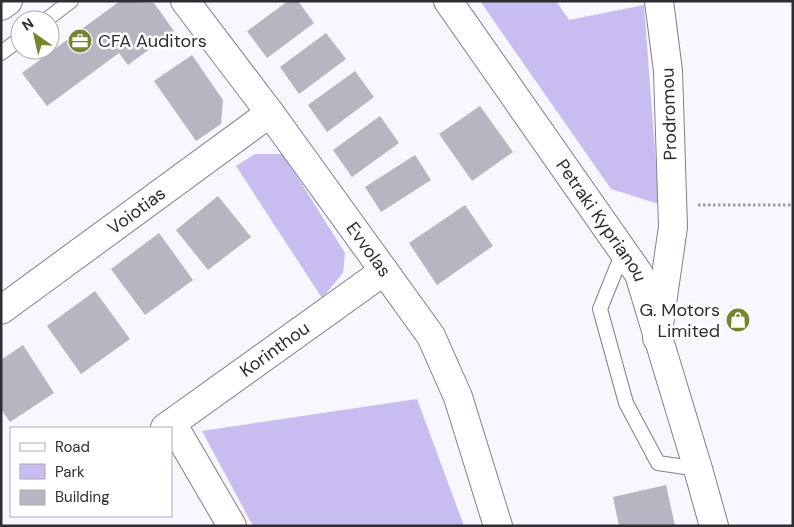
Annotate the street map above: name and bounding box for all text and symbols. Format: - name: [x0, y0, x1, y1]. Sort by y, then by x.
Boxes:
- north arrow: [10, 10, 60, 60]
- text: N: [18, 14, 37, 35]
- office icon: CFA Auditors: [67, 28, 93, 54]
- place label: CFA Auditors: [98, 29, 207, 53]
- street label: Prodromou: [655, 67, 683, 161]
- street label: Petraki Kyprianou: [550, 154, 653, 284]
- street label: Voiotias: [103, 181, 170, 240]
- street label: EvvoIas: [341, 217, 397, 282]
- place label: G. Motors Limited: [639, 298, 720, 343]
- shop icon: G. Motors Limited: [725, 307, 751, 333]
- street label: Korinthou: [235, 316, 314, 383]
- legend: [10, 427, 172, 517]
- text: Road: [55, 437, 90, 457]
- text: Park: [55, 462, 85, 482]
- text: Building: [55, 487, 110, 507]

